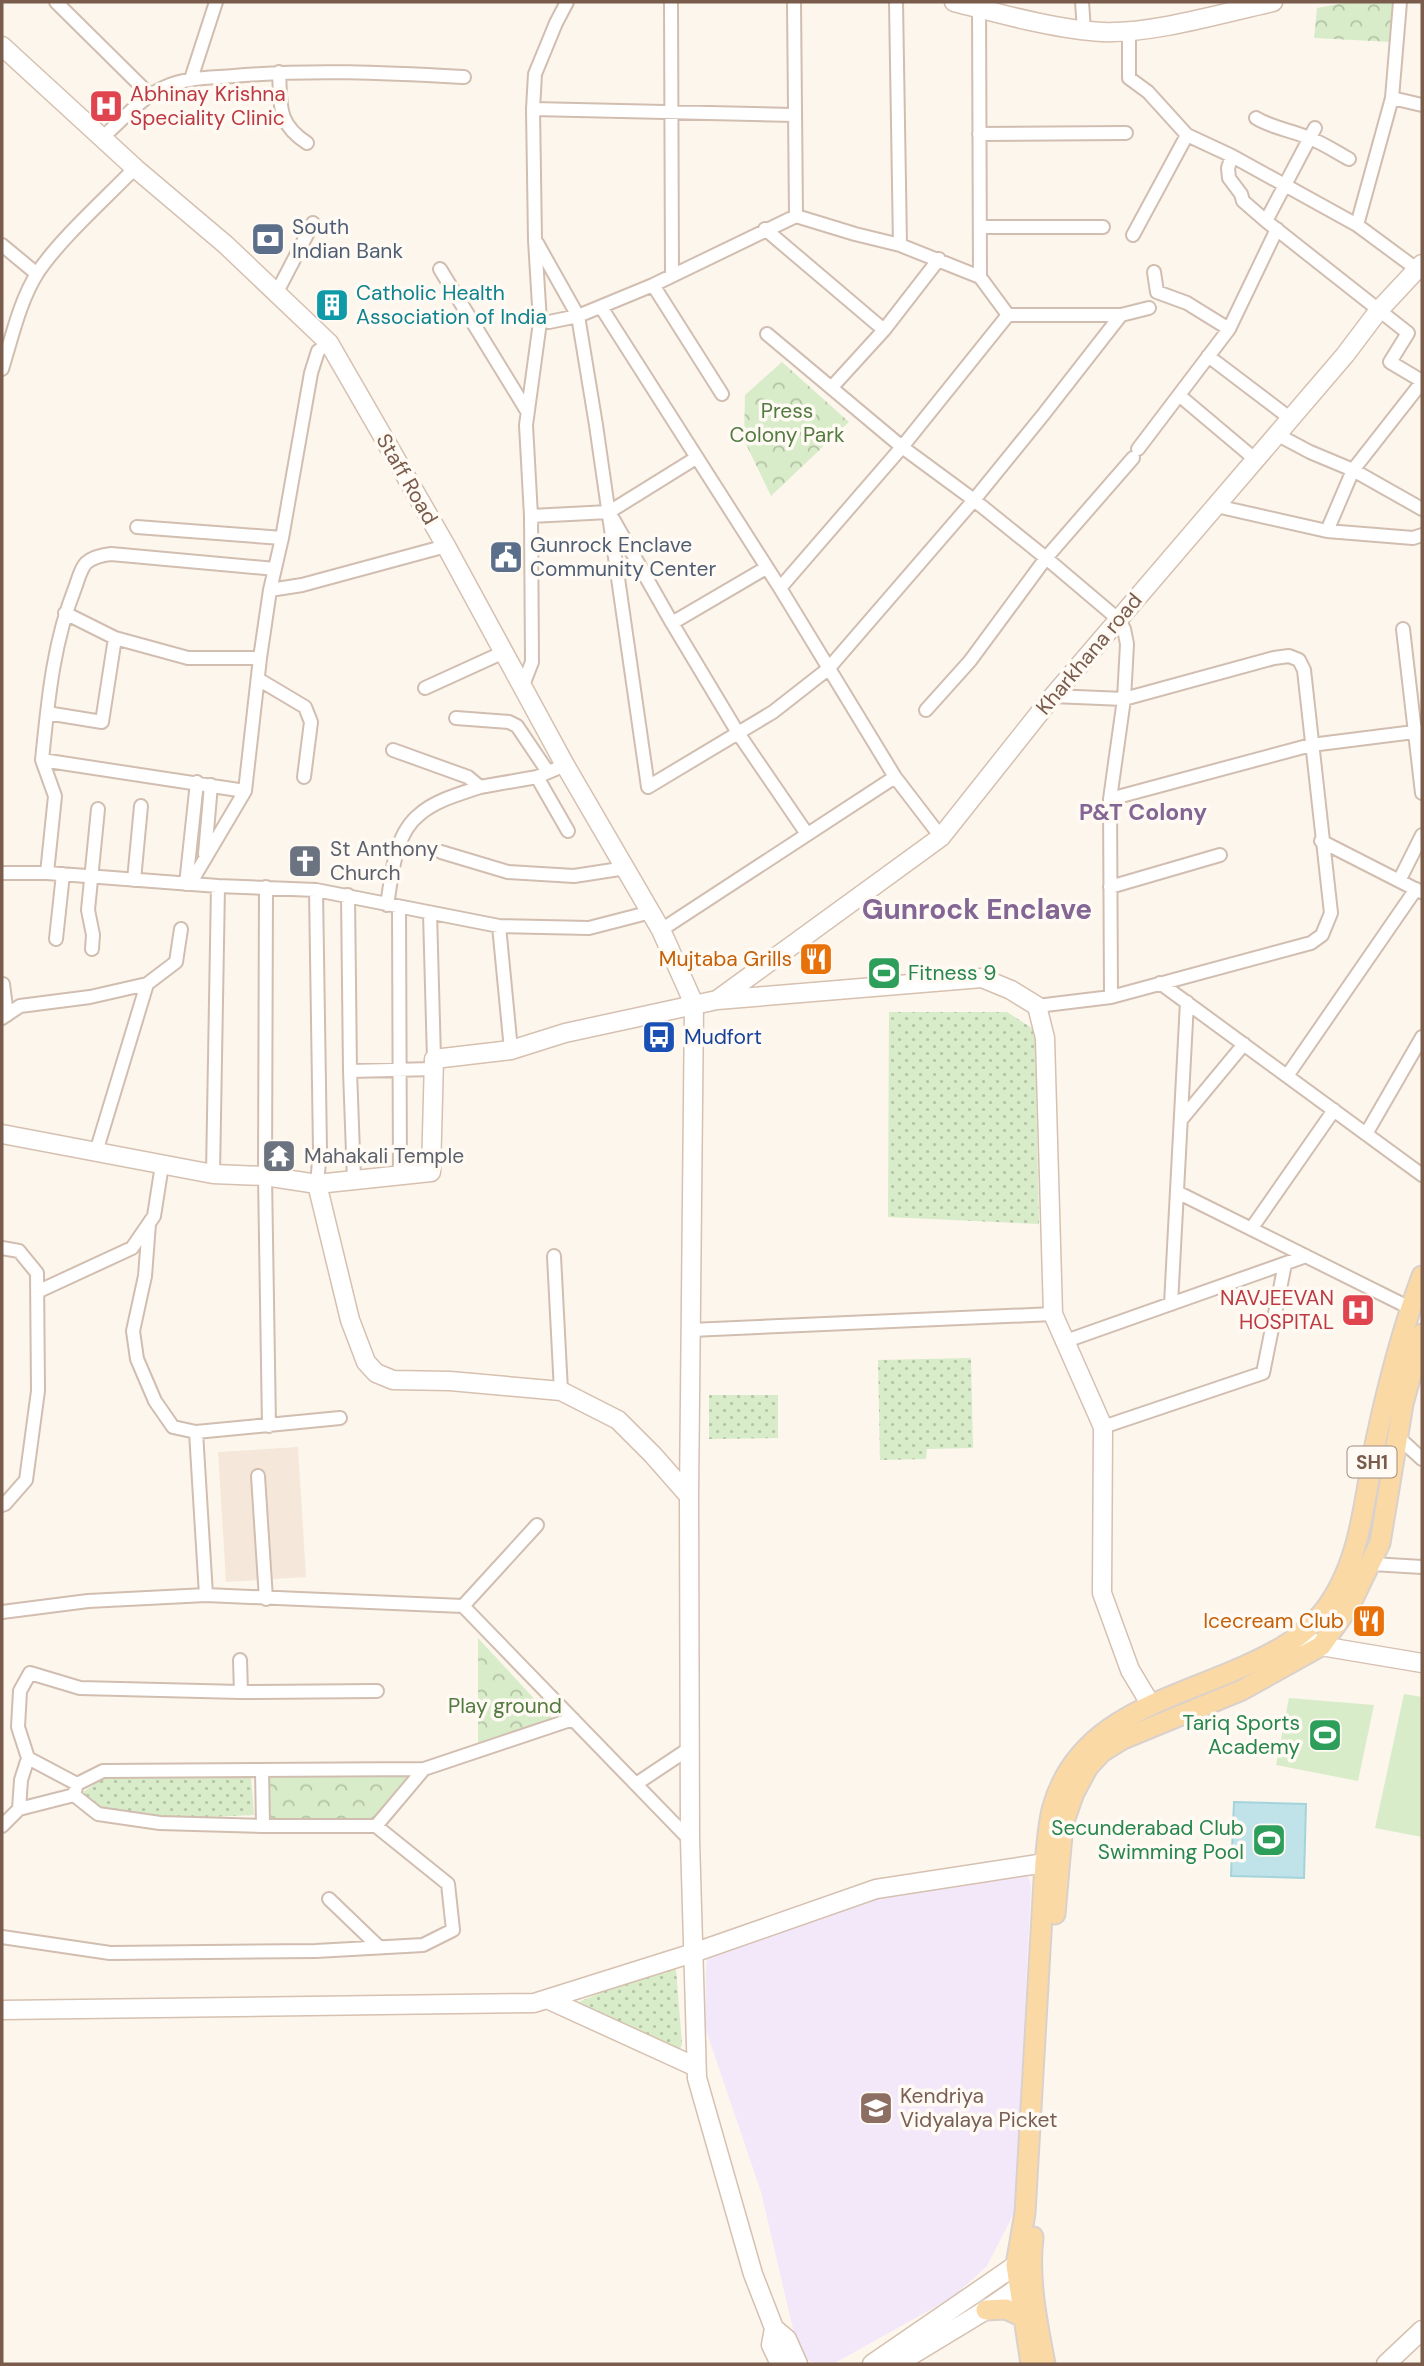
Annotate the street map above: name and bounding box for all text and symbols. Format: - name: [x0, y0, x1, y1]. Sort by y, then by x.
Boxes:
- place label: Abhinay Krishna Speciality Clinic: [130, 80, 286, 132]
- hospital icon: Abhinay Krishna Speciality Clinic: [87, 87, 125, 125]
- place label: South Indian Bank: [292, 213, 403, 265]
- bank icon: South Indian Bank: [249, 220, 287, 258]
- place label: Catholic Health Association of India: [356, 279, 547, 331]
- building icon: Catholic Health Association of India: [313, 286, 351, 324]
- park label: Press Colony Park: [729, 397, 845, 449]
- street label: Staff Road: [370, 428, 444, 530]
- place label: Gunrock Enclave Community Center: [530, 531, 716, 583]
- public building icon: Gunrock Enclave Community Center: [487, 538, 525, 576]
- street label: Kharkhana road: [1030, 587, 1148, 721]
- district label: P&T Colony: [1079, 797, 1207, 827]
- place label: St Anthony Church: [330, 835, 438, 887]
- church icon: St Anthony Church: [286, 842, 324, 880]
- district label: Gunrock Enclave: [862, 891, 1092, 928]
- restaurant icon: Mujtaba Grills: [797, 940, 835, 978]
- place label: Mujtaba Grills: [659, 945, 792, 973]
- sports icon: Fitness 9: [865, 954, 903, 992]
- place label: Fitness 9: [908, 959, 996, 987]
- bus stop icon: Mudfort: [640, 1018, 678, 1056]
- place label: Mudfort: [684, 1023, 762, 1051]
- temple icon: Mahakali Temple: [260, 1137, 298, 1175]
- place label: Mahakali Temple: [304, 1142, 464, 1170]
- place label: NAVJEEVAN HOSPITAL: [1220, 1284, 1334, 1336]
- hospital icon: NAVJEEVAN HOSPITAL: [1339, 1291, 1377, 1329]
- road number: SH1: [1348, 1446, 1396, 1478]
- restaurant icon: Icecream Club: [1350, 1602, 1388, 1640]
- place label: Icecream Club: [1203, 1607, 1344, 1635]
- park label: Play ground: [448, 1692, 562, 1720]
- place label: Tariq Sports Academy: [1182, 1709, 1300, 1761]
- sports icon: Tariq Sports Academy: [1306, 1716, 1344, 1754]
- place label: Secunderabad Club Swimming Pool: [1051, 1814, 1244, 1866]
- sports icon: Secunderabad Club Swimming Pool: [1250, 1821, 1288, 1859]
- place label: Kendriya Vidyalaya Picket: [900, 2082, 1057, 2134]
- school or university icon: Kendriya Vidyalaya Picket: [857, 2089, 895, 2127]

